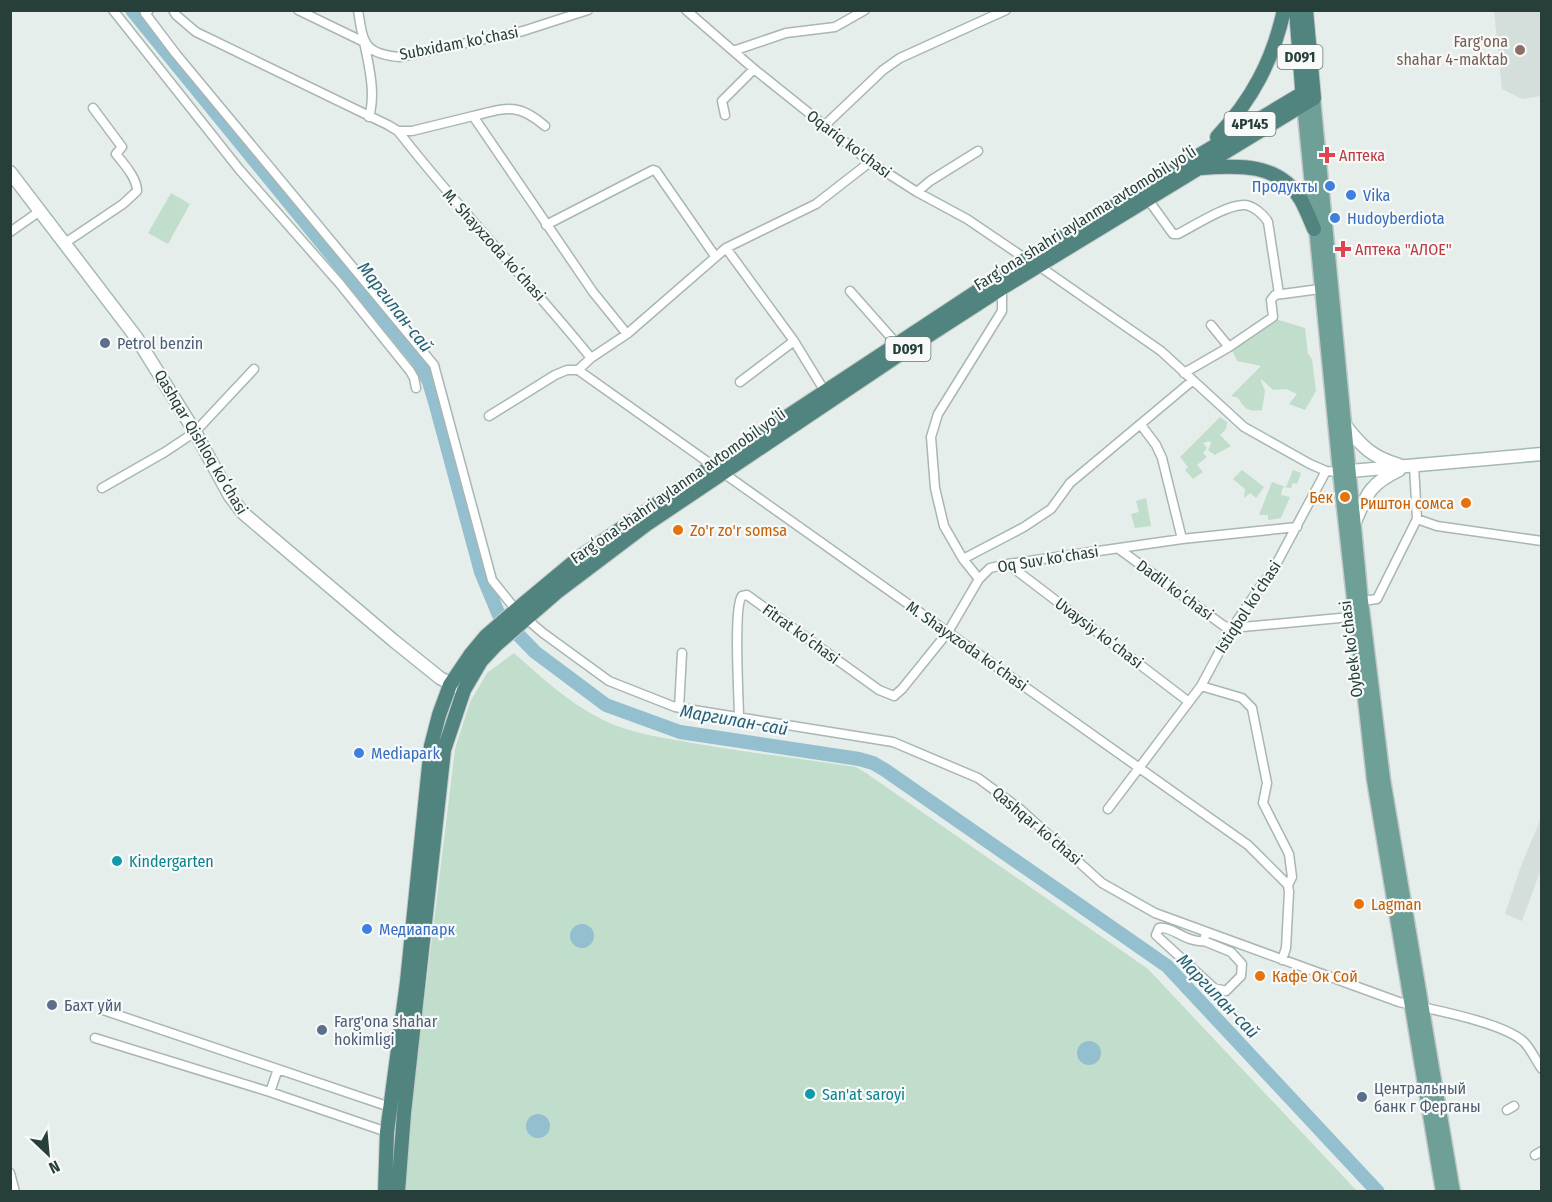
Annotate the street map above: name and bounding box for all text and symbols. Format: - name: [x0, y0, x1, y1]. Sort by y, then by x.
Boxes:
- street label: Subxidam koʻchasi: [398, 22, 520, 64]
- place label: Farg'ona shahar 4-maktab: [1397, 32, 1508, 69]
- marker: Farg'ona shahar 4-maktab: [1513, 43, 1527, 57]
- road number: D091: [1278, 45, 1322, 69]
- street label: Oqariq ko'chasi: [803, 106, 895, 182]
- road number: 4P145: [1224, 112, 1276, 136]
- street label: Fargʻona shahri aylanma avtomobil yoʻli: [970, 142, 1200, 294]
- place label: Аптека: [1339, 146, 1385, 165]
- marker: Аптека: [1320, 148, 1334, 162]
- place label: Продукты: [1252, 177, 1318, 196]
- marker: Продукты: [1323, 179, 1337, 193]
- street label: M. Shayxzoda koʻchasi: [439, 185, 549, 305]
- place label: Vika: [1363, 186, 1390, 205]
- marker: Vika: [1344, 188, 1358, 202]
- place label: Hudoyberdiota: [1347, 209, 1445, 228]
- marker: Hudoyberdiota: [1328, 211, 1342, 225]
- place label: Аптека "АЛОЕ": [1355, 240, 1452, 259]
- marker: Аптека "АЛОЕ": [1336, 242, 1350, 256]
- water label: Маргилан-сай: [353, 257, 437, 357]
- place label: Petrol benzin: [117, 334, 203, 353]
- marker: Petrol benzin: [98, 336, 112, 350]
- road number: D091: [886, 337, 930, 361]
- street label: Qashqar Qishloq koʻchasi: [150, 366, 252, 518]
- street label: Fargʻona shahri aylanma avtomobil yoʻli: [567, 404, 789, 568]
- place label: Бек: [1309, 488, 1333, 507]
- marker: Бек: [1338, 490, 1352, 504]
- place label: Риштон сомса: [1360, 494, 1454, 513]
- marker: Риштон сомса: [1459, 496, 1473, 510]
- place label: Zo'r zo'r somsa: [690, 521, 787, 540]
- marker: Zo'r zo'r somsa: [671, 523, 685, 537]
- street label: Oq Suv koʻchasi: [996, 542, 1100, 576]
- street label: Dadil koʻchasi: [1133, 556, 1217, 624]
- street label: Istiqbol koʻchasi: [1211, 557, 1285, 657]
- street label: Uvaysiy koʻchasi: [1051, 594, 1147, 672]
- street label: M. Shayxzoda koʻchasi: [903, 597, 1031, 695]
- street label: Oybek ko‘chasi: [1336, 599, 1366, 699]
- street label: Fitrat koʻchasi: [759, 600, 843, 668]
- water label: Маргилан-сай: [678, 700, 790, 740]
- place label: Mediapark: [371, 744, 441, 763]
- marker: Mediapark: [352, 746, 366, 760]
- street label: Qashqar koʻchasi: [988, 783, 1086, 869]
- place label: Kindergarten: [129, 852, 214, 871]
- marker: Kindergarten: [110, 854, 124, 868]
- place label: Lagman: [1371, 895, 1422, 914]
- marker: Lagman: [1352, 897, 1366, 911]
- place label: Медиапарк: [379, 920, 455, 939]
- marker: Медиапарк: [360, 922, 374, 936]
- water label: Маргилан-сай: [1172, 949, 1264, 1043]
- place label: Кафе Ок Сой: [1272, 967, 1358, 986]
- marker: Кафе Ок Сой: [1253, 969, 1267, 983]
- place label: Бахт уйи: [64, 996, 122, 1015]
- marker: Бахт уйи: [45, 998, 59, 1012]
- place label: Farg'ona shahar hokimligi: [334, 1012, 438, 1049]
- marker: Farg'ona shahar hokimligi: [315, 1023, 329, 1037]
- place label: Центральный банк г Ферганы: [1374, 1079, 1481, 1116]
- place label: San'at saroyi: [822, 1085, 905, 1104]
- marker: San'at saroyi: [803, 1087, 817, 1101]
- marker: Центральный банк г Ферганы: [1355, 1090, 1369, 1104]
- north arrow: [18, 1124, 78, 1184]
- text: N: [46, 1156, 63, 1178]

